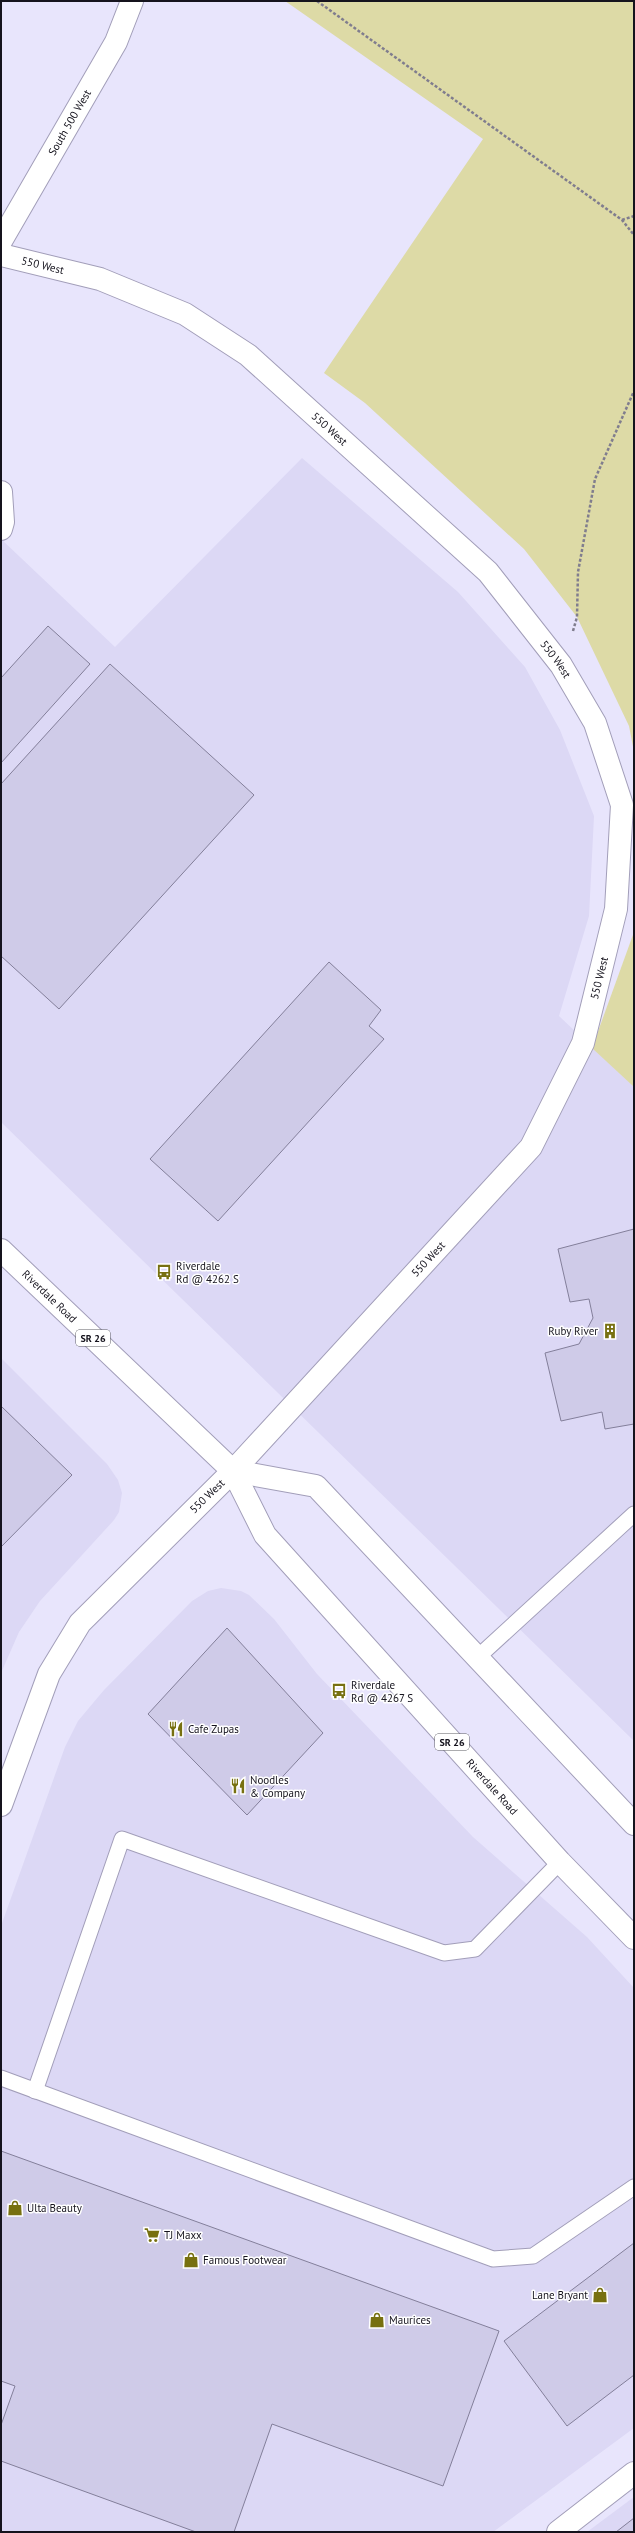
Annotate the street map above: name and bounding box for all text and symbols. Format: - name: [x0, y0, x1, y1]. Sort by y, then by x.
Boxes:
- street label: South 500 West: [45, 87, 94, 158]
- street label: 550 West: [20, 253, 66, 277]
- street label: 550 West: [309, 409, 351, 449]
- street label: 550 West: [537, 638, 574, 681]
- street label: 550 West: [587, 955, 611, 1001]
- street label: 550 West: [408, 1238, 448, 1280]
- place label: Riverdale Rd @ 4262 S: [176, 1259, 239, 1286]
- bus stop icon: Riverdale Rd @ 4262 S: [155, 1263, 173, 1281]
- street label: Riverdale Road: [19, 1267, 80, 1326]
- building icon: Ruby River: [601, 1322, 619, 1340]
- place label: Ruby River: [548, 1324, 598, 1338]
- road number: SR 26: [76, 1330, 110, 1346]
- street label: 550 West: [187, 1476, 228, 1516]
- place label: Riverdale Rd @ 4267 S: [351, 1678, 413, 1705]
- bus stop icon: Riverdale Rd @ 4267 S: [330, 1682, 348, 1700]
- restaurant icon: Cafe Zupas: [167, 1720, 185, 1738]
- place label: Cafe Zupas: [188, 1722, 239, 1736]
- road number: SR 26: [435, 1734, 469, 1750]
- street label: Riverdale Road: [463, 1756, 521, 1818]
- place label: Noodles & Company: [250, 1773, 306, 1800]
- restaurant icon: Noodles & Company: [229, 1777, 247, 1795]
- shop icon: Ulta Beauty: [6, 2199, 24, 2217]
- place label: Ulta Beauty: [27, 2201, 83, 2215]
- supermarket icon: TJ Maxx: [143, 2226, 161, 2244]
- place label: TJ Maxx: [164, 2228, 202, 2242]
- shop icon: Famous Footwear: [182, 2251, 200, 2269]
- place label: Famous Footwear: [203, 2253, 287, 2267]
- shop icon: Lane Bryant: [591, 2286, 609, 2304]
- place label: Lane Bryant: [532, 2288, 588, 2302]
- shop icon: Maurices: [368, 2311, 386, 2329]
- place label: Maurices: [389, 2313, 431, 2327]

